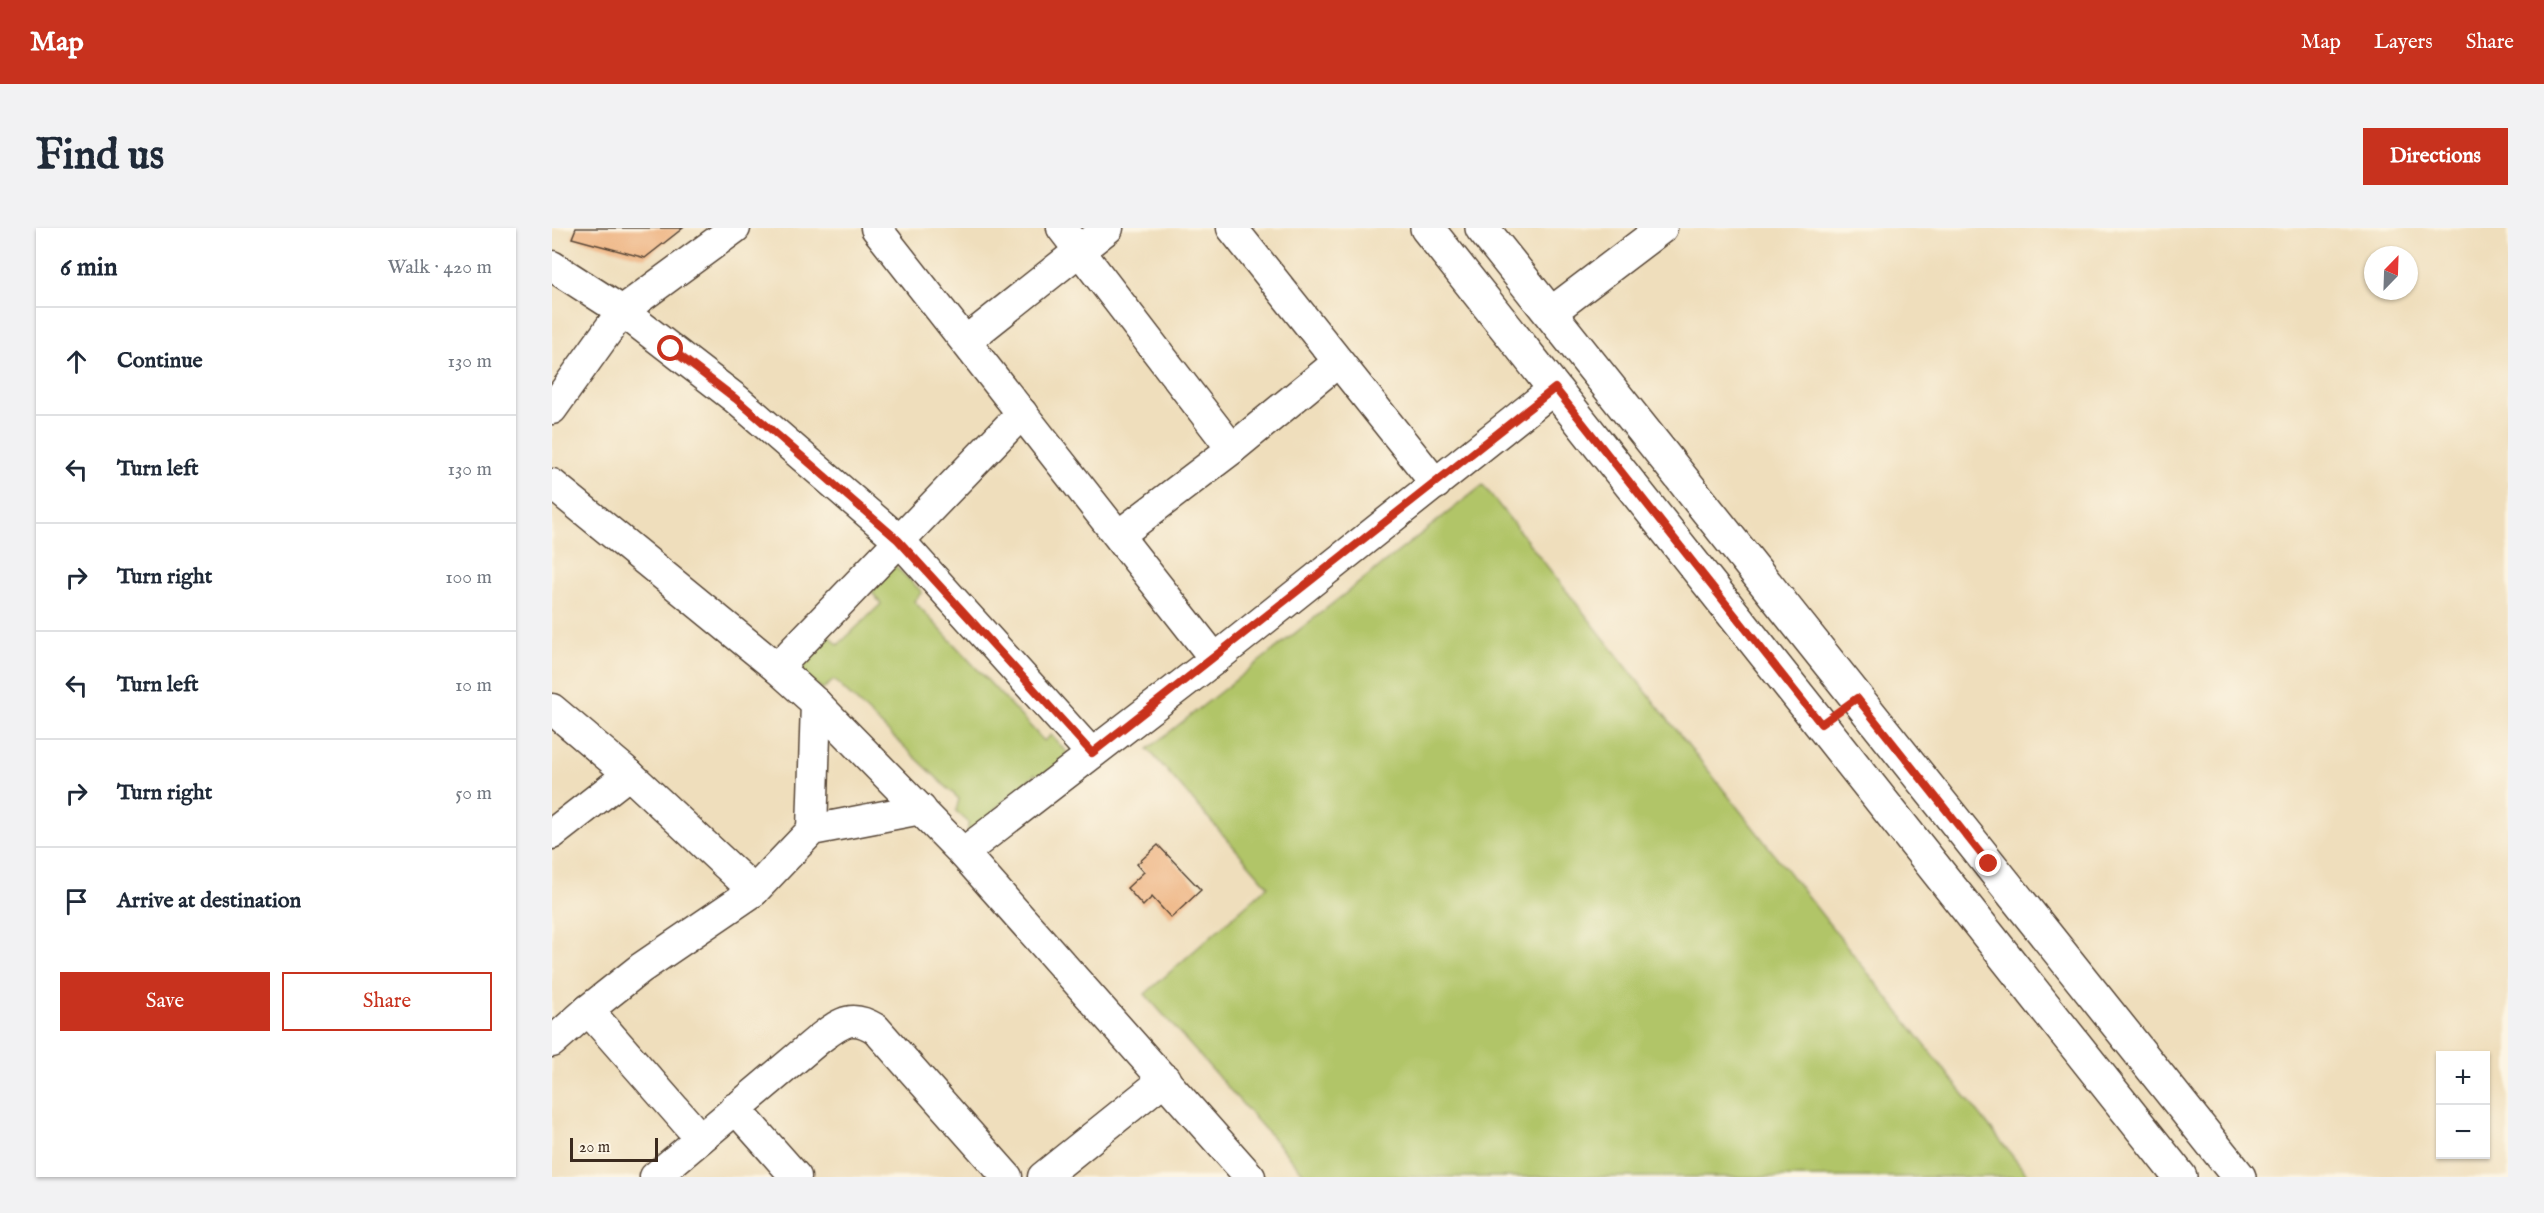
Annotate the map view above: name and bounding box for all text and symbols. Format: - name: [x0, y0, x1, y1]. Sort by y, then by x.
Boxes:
- text: Map: [30, 25, 84, 60]
- text: Map: [2301, 29, 2341, 56]
- text: Layers: [2374, 29, 2433, 56]
- text: Share: [2466, 29, 2514, 56]
- button: Directions: [2363, 128, 2508, 185]
- text: Find us: [36, 130, 164, 183]
- north arrow: [2364, 246, 2418, 300]
- text: 6 min: [60, 251, 118, 284]
- text: Walk · 420 m: [387, 255, 492, 280]
- route start: [657, 335, 683, 361]
- icon: ahead: [60, 345, 93, 378]
- text: Continue: [117, 347, 203, 375]
- text: 130 m: [447, 349, 492, 374]
- icon: left: [60, 453, 93, 486]
- text: Turn left: [117, 455, 199, 483]
- text: 130 m: [447, 457, 492, 482]
- icon: right: [60, 561, 93, 594]
- text: Turn right: [117, 563, 212, 591]
- text: 100 m: [445, 565, 492, 590]
- icon: left: [60, 669, 93, 702]
- text: Turn left: [117, 671, 199, 699]
- text: 10 m: [455, 673, 492, 698]
- icon: right: [60, 777, 93, 810]
- text: Turn right: [117, 779, 212, 807]
- text: 50 m: [455, 781, 492, 806]
- route end: [1975, 850, 2001, 876]
- icon: arrive: [60, 885, 93, 918]
- text: Arrive at destination: [117, 887, 301, 915]
- button: Save: [60, 972, 270, 1031]
- button: Share: [282, 972, 492, 1031]
- map controls: [2436, 1051, 2490, 1159]
- button: +: [2436, 1051, 2490, 1105]
- button: −: [2436, 1105, 2490, 1159]
- scale bar: [570, 1135, 658, 1162]
- text: 20 m: [579, 1138, 610, 1158]

